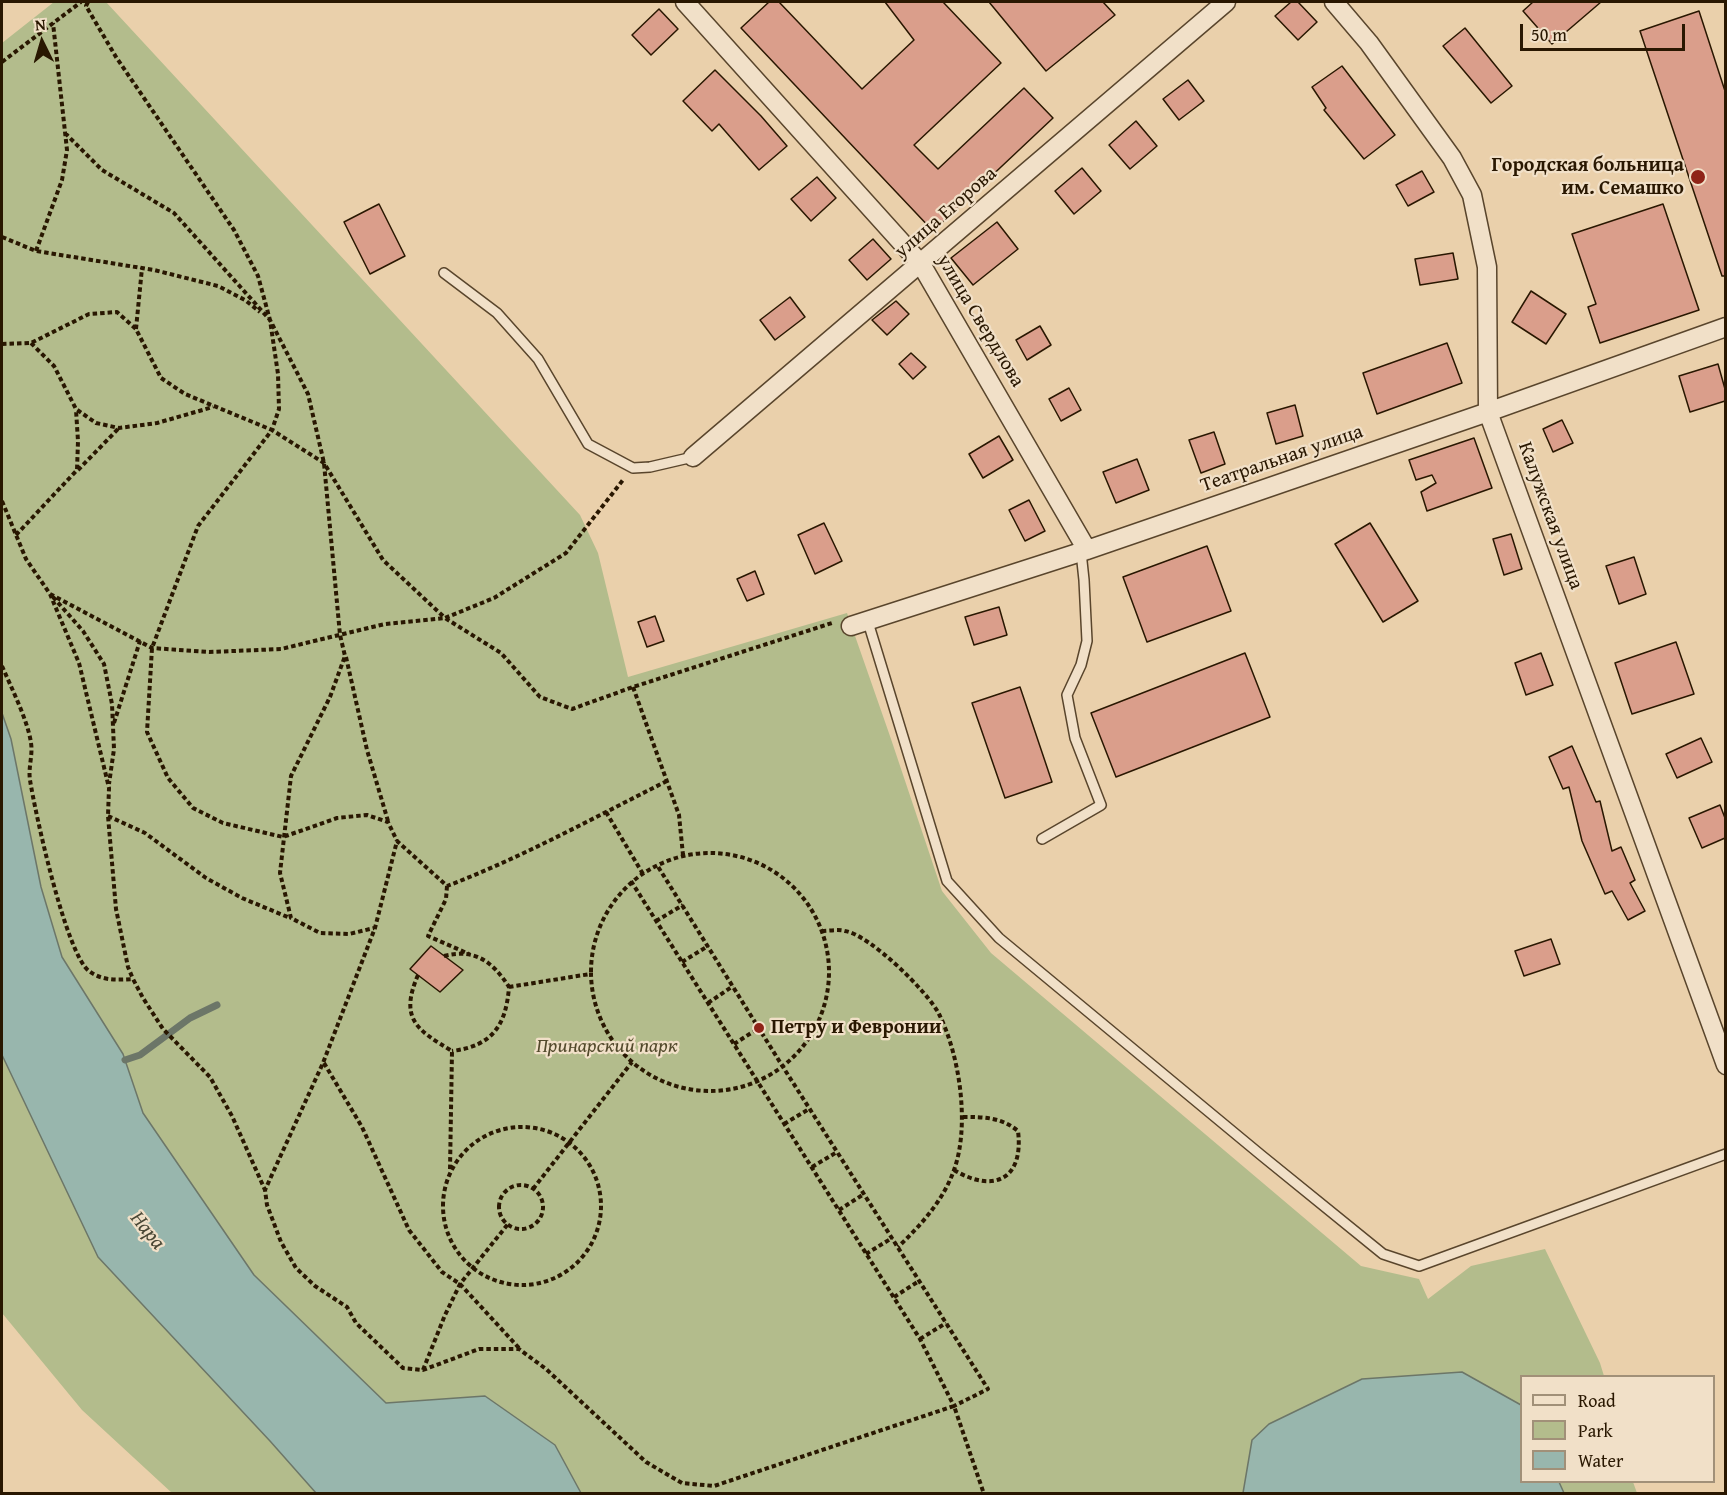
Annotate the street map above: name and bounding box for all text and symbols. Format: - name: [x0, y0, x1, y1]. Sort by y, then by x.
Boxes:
- north arrow: [12, 12, 72, 72]
- text: N: [34, 12, 47, 36]
- scale bar: [1523, 12, 1688, 50]
- text: 50 m: [1531, 21, 1567, 48]
- place label: Городская больница им. Семашко: [1491, 154, 1684, 201]
- street label: улица Егорова: [890, 162, 1002, 264]
- marker: Городская больница им. Семашко: [1689, 168, 1707, 186]
- street label: улица Свердлова: [931, 250, 1029, 392]
- street label: Театральная улица: [1198, 420, 1366, 498]
- street label: Калужская улица: [1512, 439, 1588, 593]
- place label: Петру и Февронии: [771, 1016, 942, 1040]
- marker: Петру и Февронии: [752, 1021, 766, 1035]
- park label: Принарский парк: [536, 1035, 678, 1059]
- water label: Нара: [124, 1207, 170, 1255]
- legend: [1520, 1375, 1715, 1483]
- text: Road: [1578, 1387, 1616, 1414]
- text: Park: [1578, 1417, 1613, 1444]
- text: Water: [1578, 1447, 1623, 1474]

